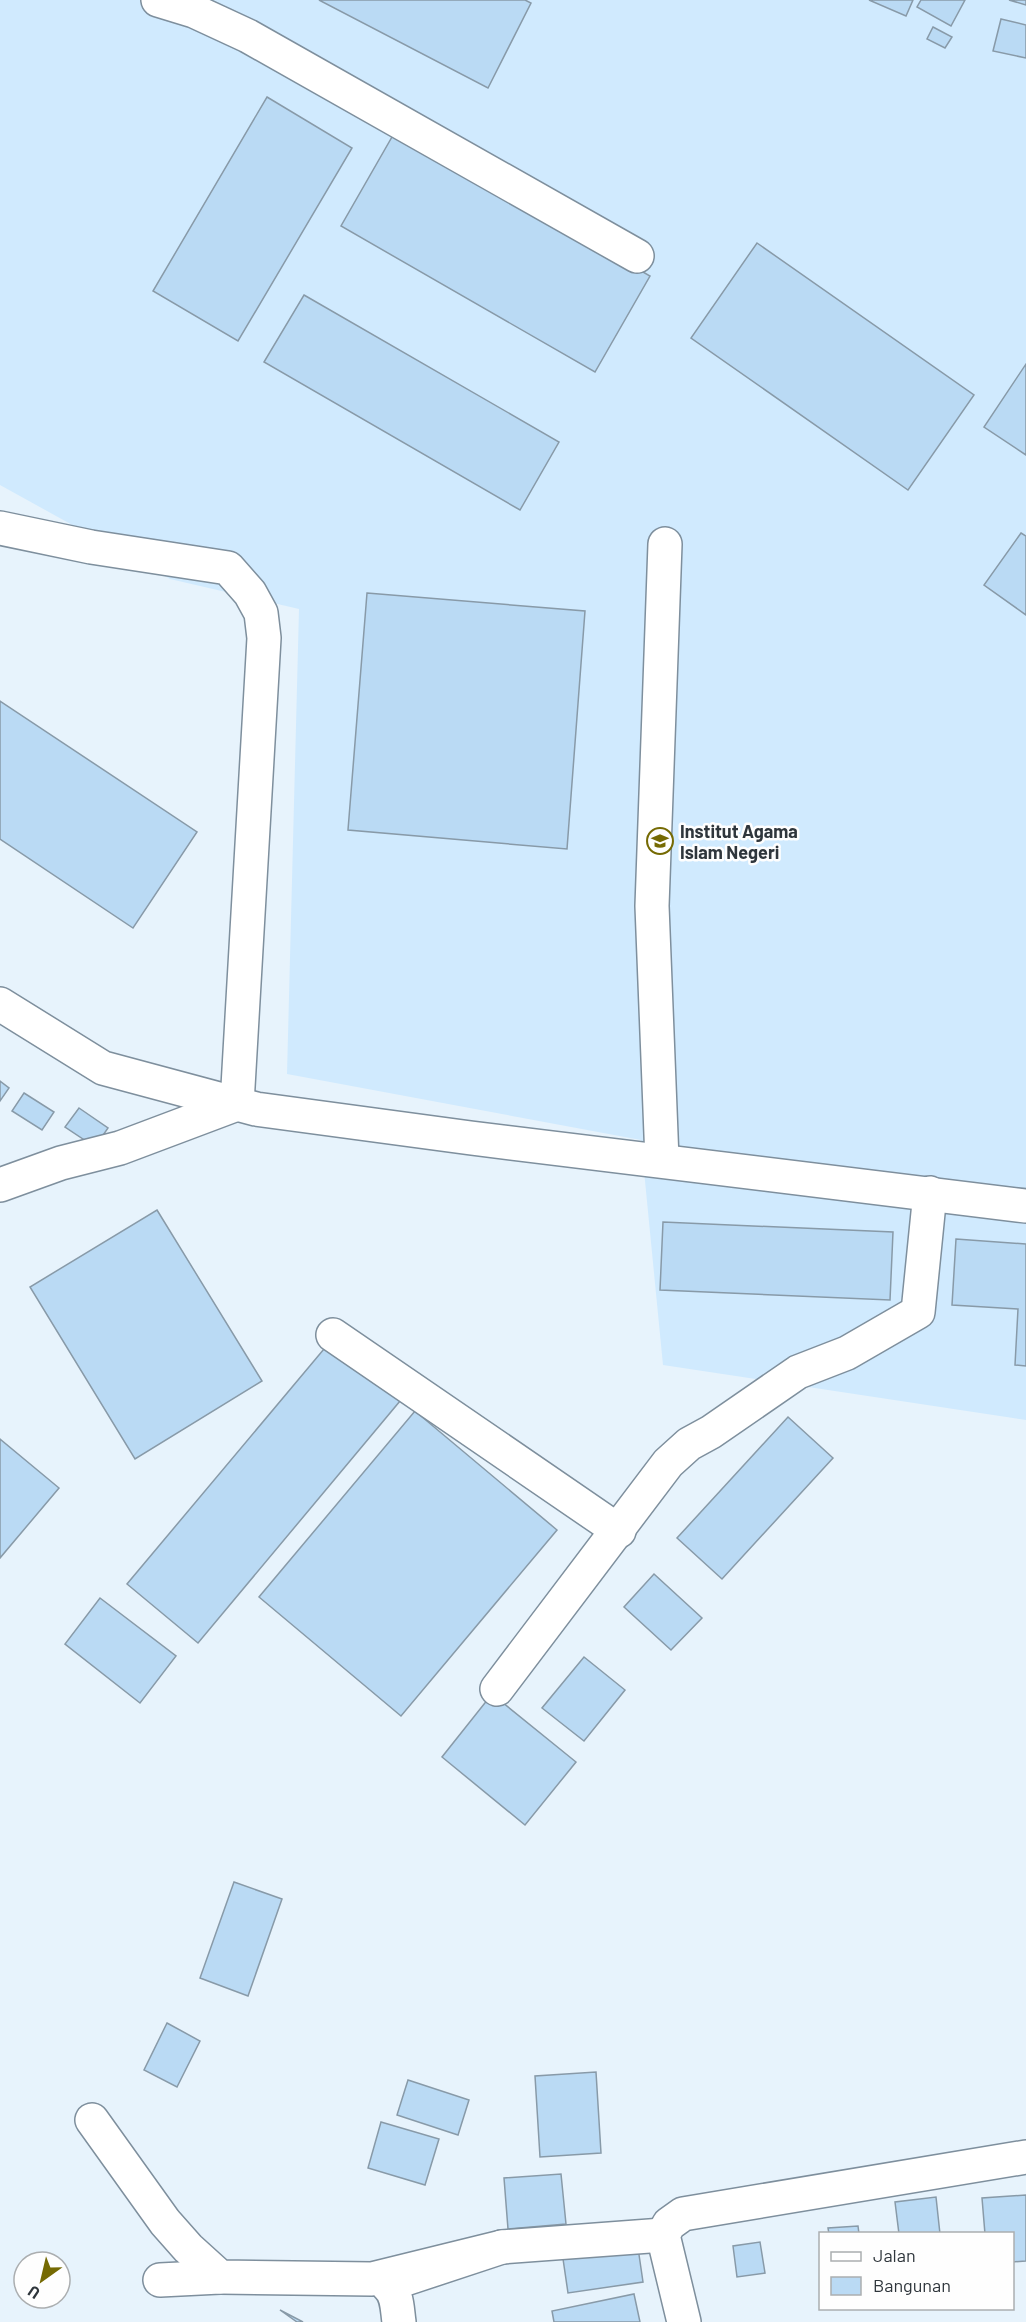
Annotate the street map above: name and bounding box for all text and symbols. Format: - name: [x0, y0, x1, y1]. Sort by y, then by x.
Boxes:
- place label: Institut Agama Islam Negeri: [680, 820, 798, 863]
- school or university icon: Institut Agama Islam Negeri: [645, 826, 675, 856]
- legend: [819, 2232, 1014, 2310]
- text: Jalan: [873, 2244, 916, 2266]
- north arrow: [12, 2250, 72, 2310]
- text: Bangunan: [873, 2274, 951, 2296]
- text: U: [24, 2282, 43, 2304]

